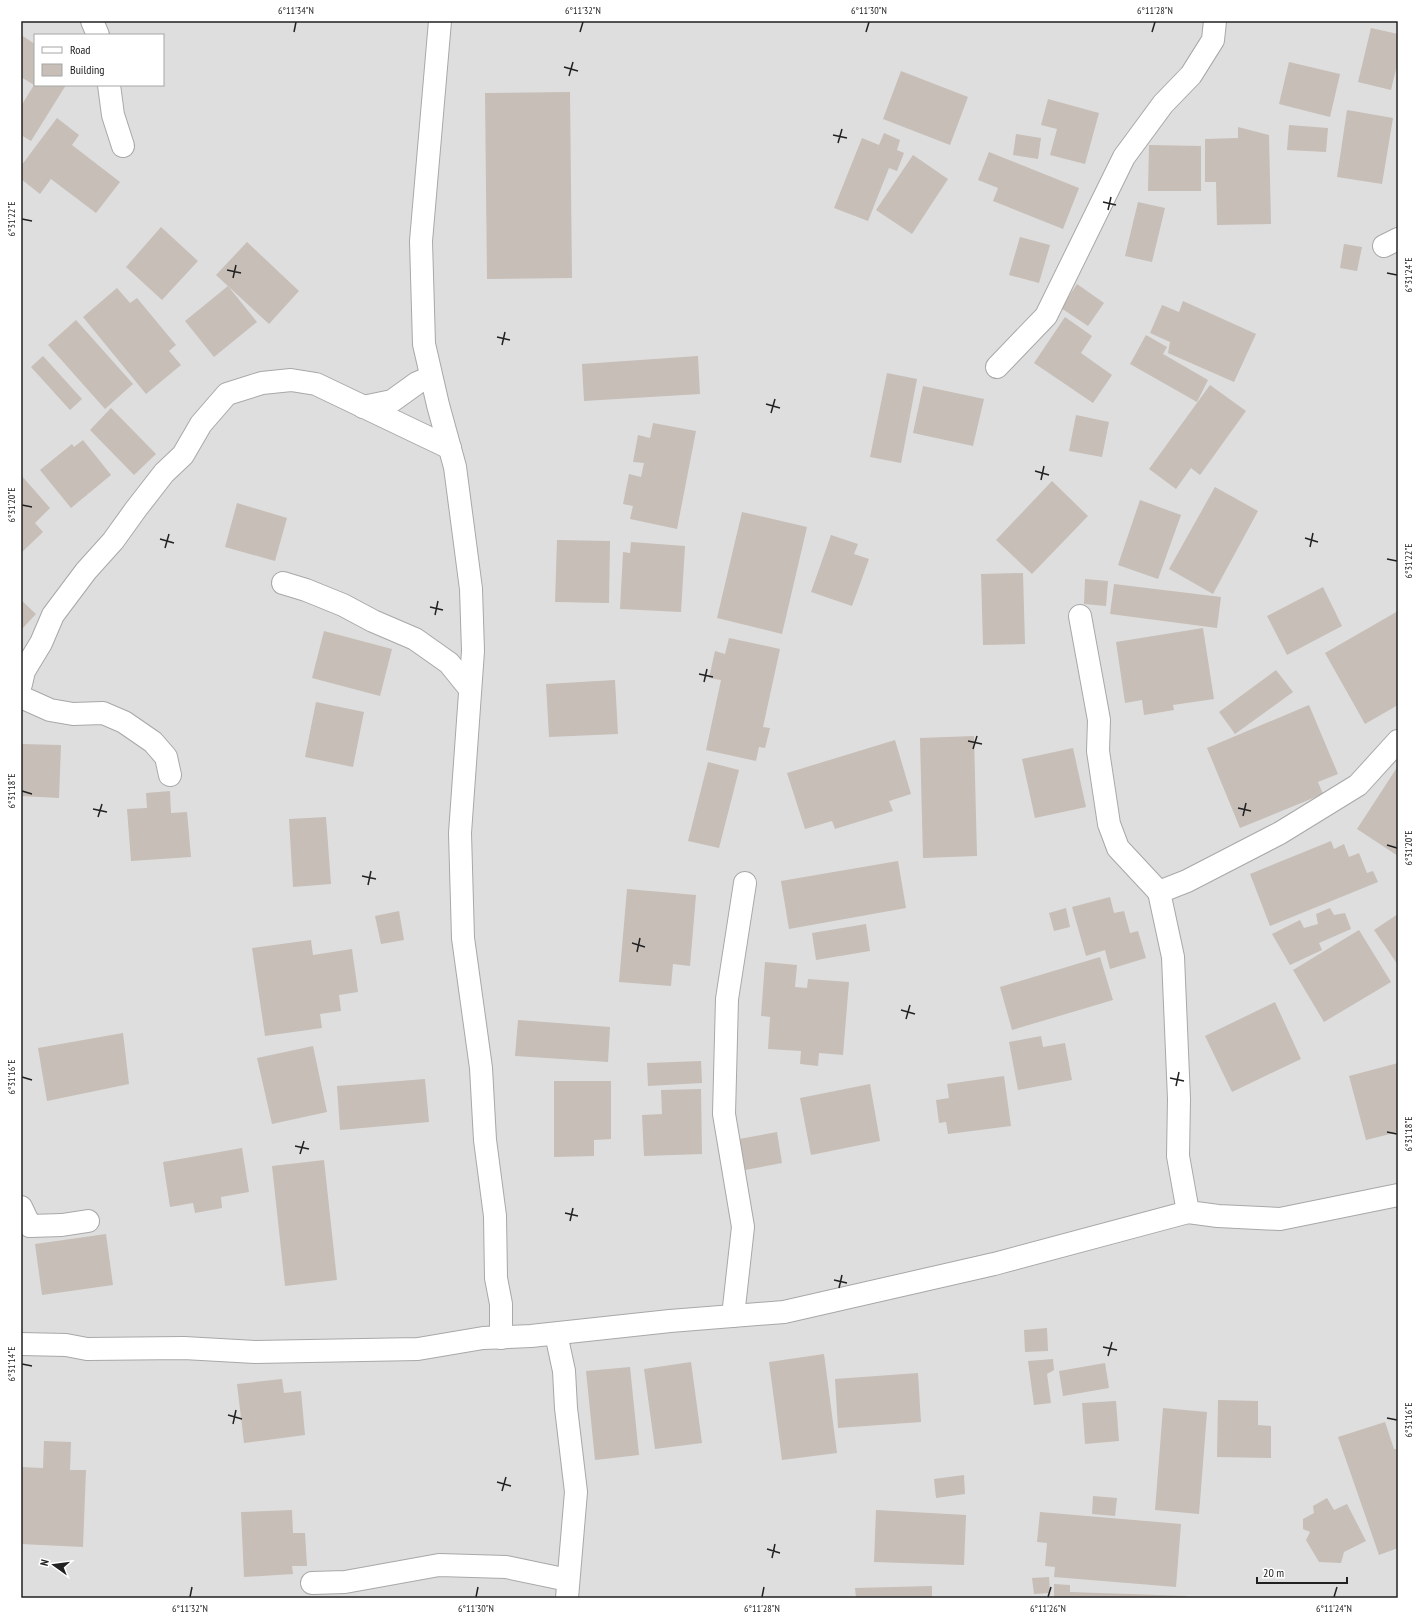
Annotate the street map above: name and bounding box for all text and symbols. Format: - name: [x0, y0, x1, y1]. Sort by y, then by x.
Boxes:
- text: 6°11'34"N: [278, 4, 314, 17]
- text: 6°11'32"N: [565, 4, 601, 17]
- text: 6°11'30"N: [851, 4, 887, 17]
- text: 6°11'28"N: [1137, 4, 1173, 17]
- legend: [34, 34, 164, 86]
- text: Road: [70, 42, 90, 57]
- text: Building: [70, 62, 105, 77]
- text: 6°31'22"E: [5, 202, 18, 236]
- text: 6°31'24"E: [1402, 258, 1415, 292]
- text: 6°31'20"E: [5, 488, 18, 522]
- text: 6°31'22"E: [1402, 544, 1415, 578]
- text: 6°31'18"E: [5, 774, 18, 808]
- text: 6°31'20"E: [1402, 831, 1415, 865]
- text: 6°31'16"E: [5, 1060, 18, 1094]
- text: 6°31'18"E: [1402, 1117, 1415, 1151]
- text: 6°31'14"E: [5, 1347, 18, 1381]
- text: 6°31'16"E: [1402, 1403, 1415, 1437]
- north arrow: [34, 1545, 74, 1585]
- text: N: [37, 1558, 52, 1567]
- scale bar: [1257, 1559, 1347, 1585]
- text: 20 m: [1263, 1565, 1284, 1580]
- text: 6°11'32"N: [172, 1602, 208, 1615]
- text: 6°11'30"N: [458, 1602, 494, 1615]
- text: 6°11'28"N: [744, 1602, 780, 1615]
- text: 6°11'26"N: [1030, 1602, 1066, 1615]
- text: 6°11'24"N: [1316, 1602, 1352, 1615]

